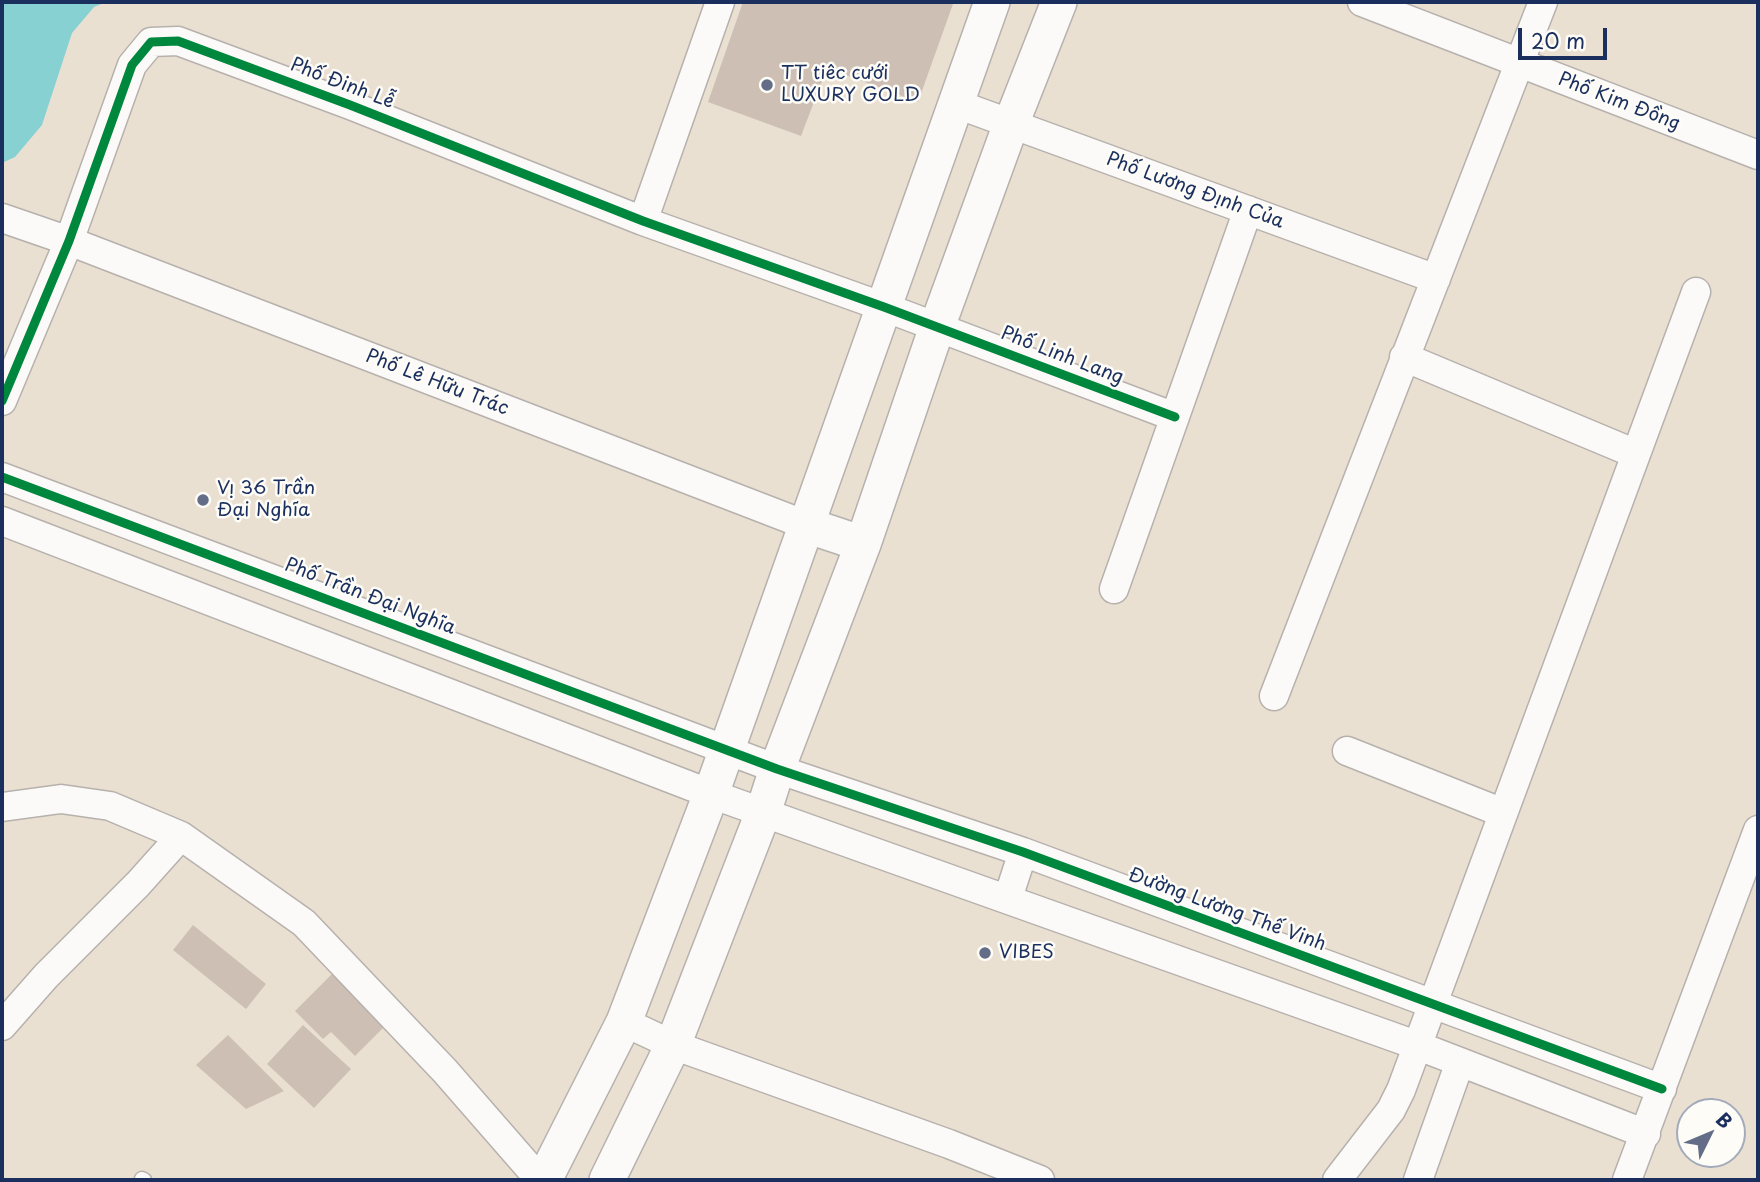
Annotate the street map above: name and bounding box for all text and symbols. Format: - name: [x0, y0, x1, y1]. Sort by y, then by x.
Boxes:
- scale bar: [1522, 14, 1611, 58]
- text: 20 m: [1531, 24, 1585, 56]
- street label: Phố Đinh Lễ: [287, 54, 397, 114]
- place label: TT tiêc cưới LUXURY GOLD: [781, 63, 920, 107]
- street label: Phố Kim Đồng: [1555, 68, 1683, 136]
- marker: TT tiêc cưới LUXURY GOLD: [759, 77, 775, 93]
- street label: Phố Lương Định Của: [1103, 148, 1287, 234]
- street label: Phố Linh Lang: [998, 322, 1126, 390]
- street label: Phố Lê Hữu Trác: [362, 345, 512, 421]
- place label: Vị 36 Trần Đại Nghĩa: [217, 478, 315, 522]
- marker: Vị 36 Trần Đại Nghĩa: [195, 492, 211, 508]
- street label: Phố Trần Đại Nghĩa: [281, 554, 459, 640]
- street label: Đường Lương Thế Vinh: [1125, 864, 1329, 956]
- place label: VIBES: [999, 942, 1054, 964]
- marker: VIBES: [977, 945, 993, 961]
- north arrow: [1676, 1098, 1746, 1168]
- text: B: [1710, 1106, 1740, 1134]

